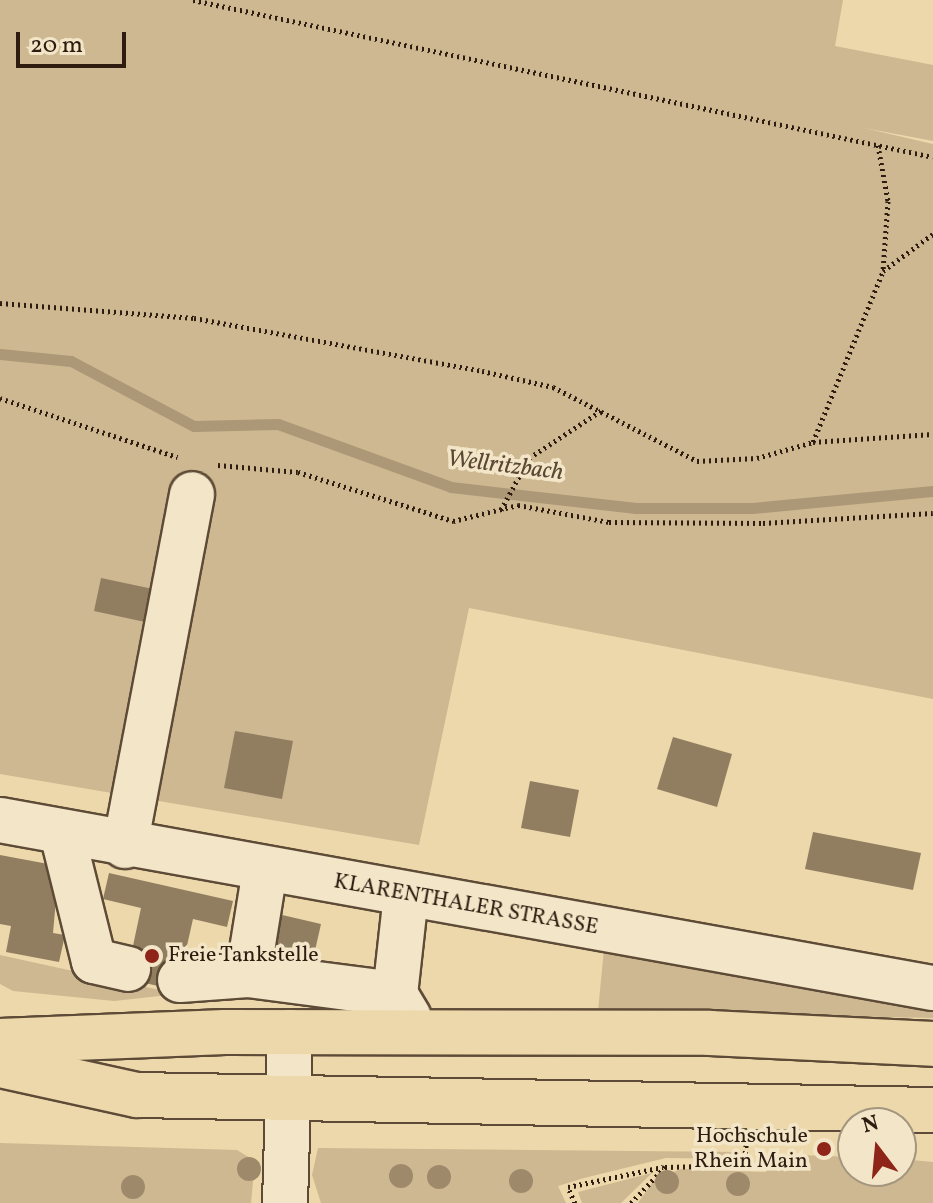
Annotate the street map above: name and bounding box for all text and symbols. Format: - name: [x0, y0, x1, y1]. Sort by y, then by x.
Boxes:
- scale bar: [20, 16, 130, 66]
- text: 20 m: [30, 29, 83, 63]
- water label: Wellritzbach: [445, 446, 565, 488]
- street label: KLARENTHALER STRASSE: [332, 869, 600, 941]
- place label: Freie Tankstelle: [168, 943, 319, 969]
- marker: Freie Tankstelle: [143, 947, 161, 965]
- north arrow: [837, 1107, 917, 1187]
- text: N: [859, 1108, 883, 1142]
- place label: Hochschule Rhein Main: [694, 1123, 808, 1174]
- marker: Hochschule Rhein Main: [815, 1140, 833, 1158]

